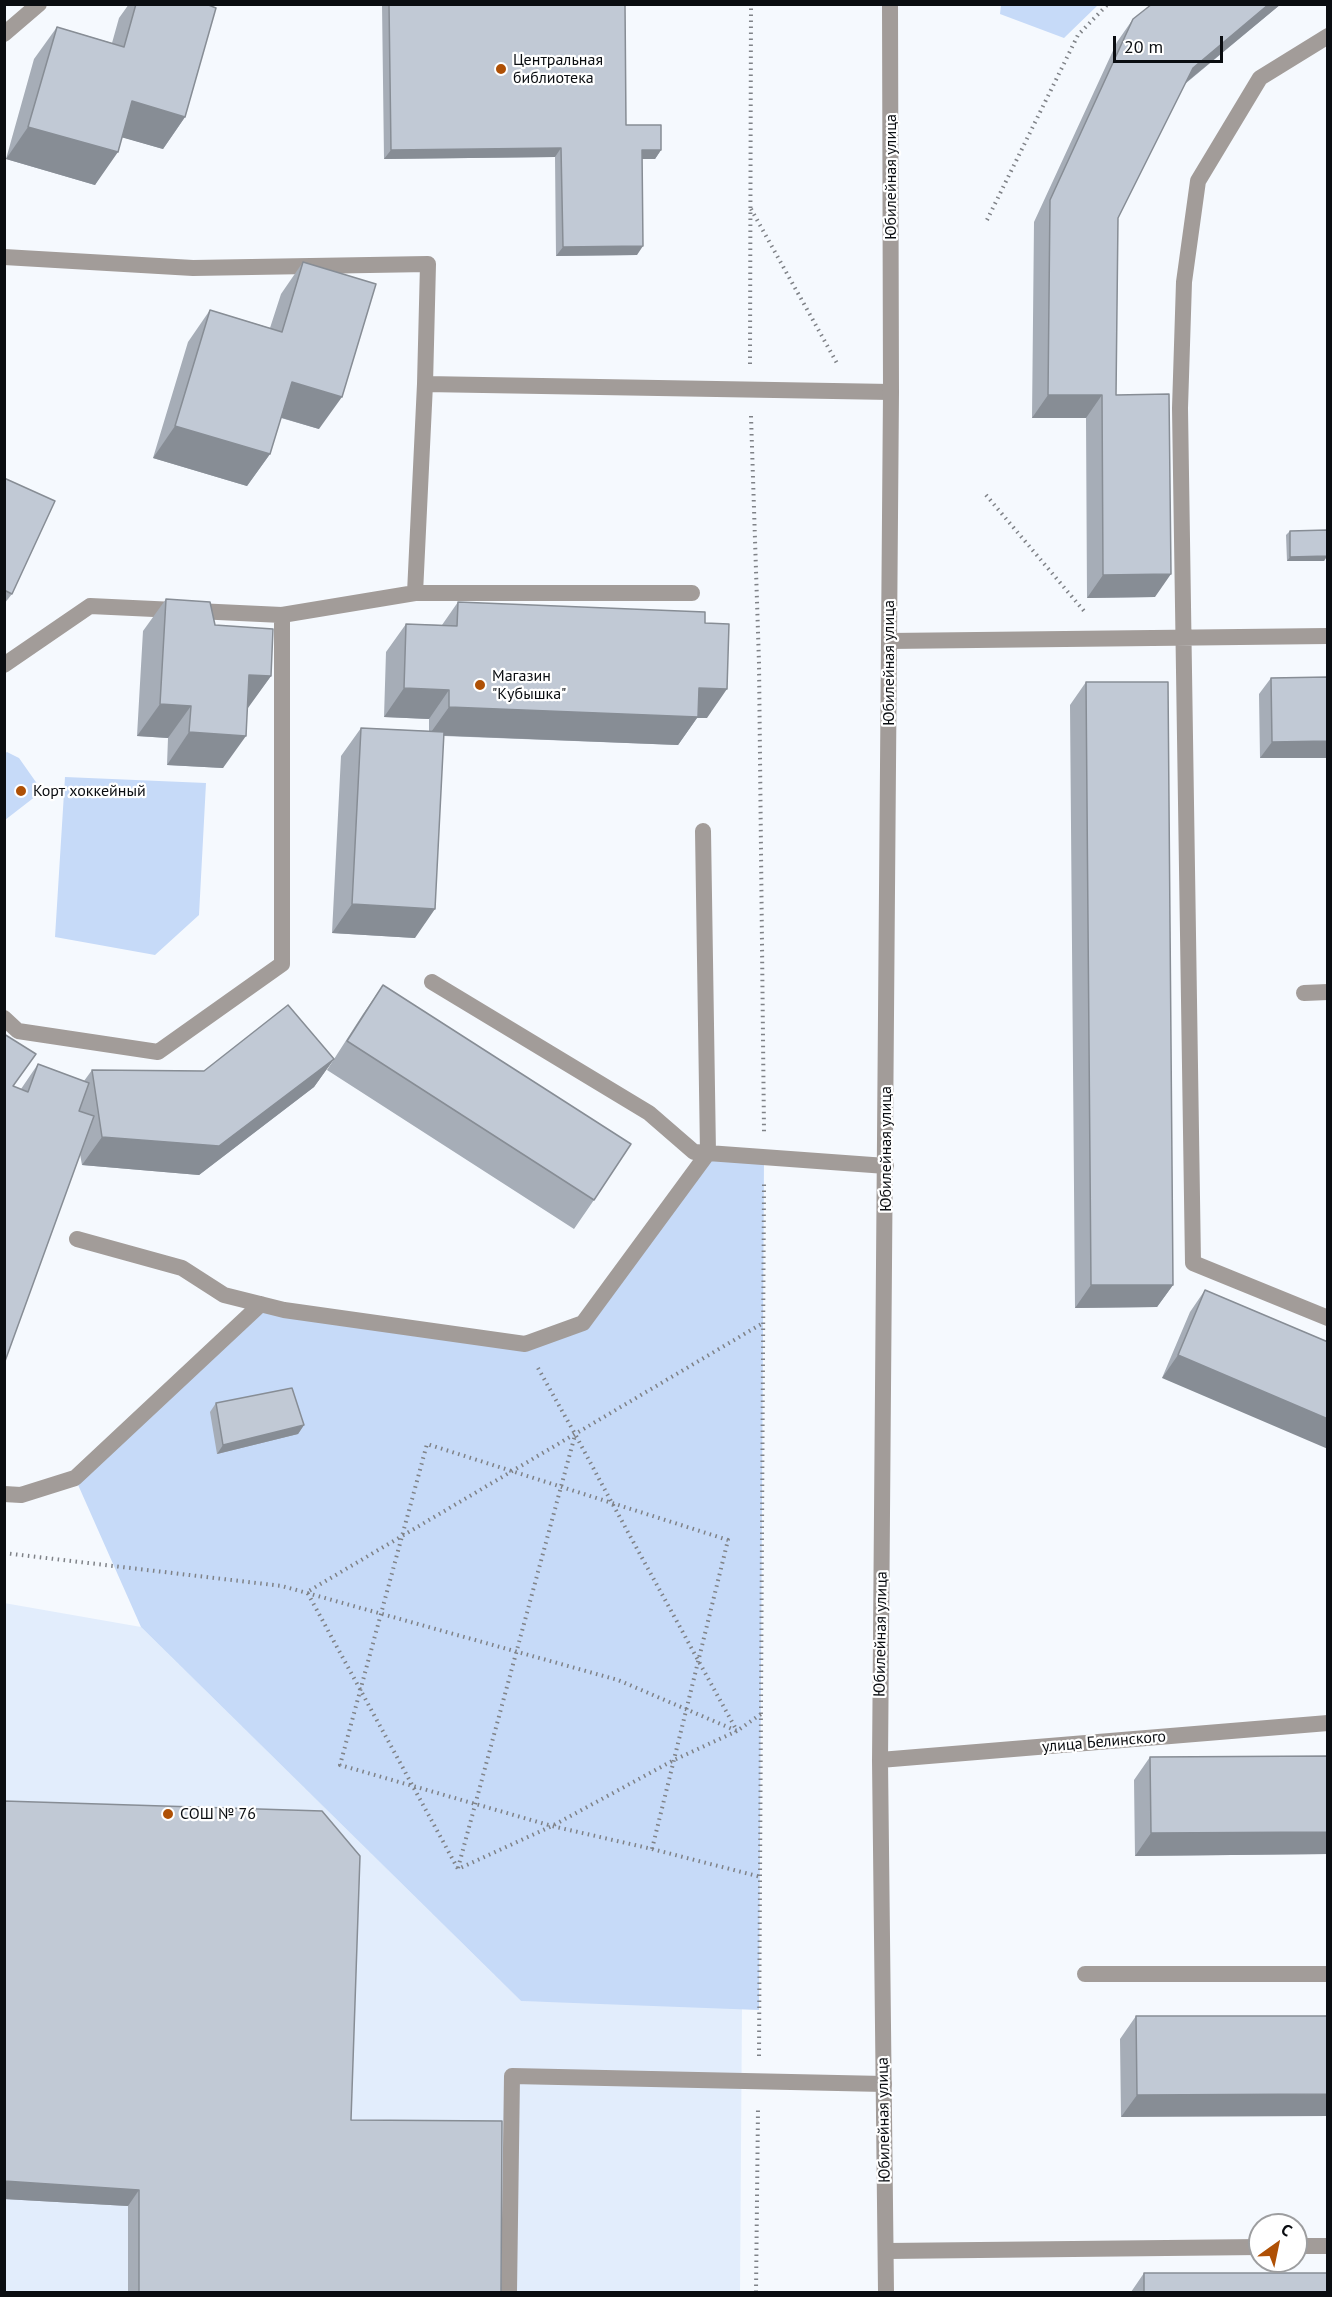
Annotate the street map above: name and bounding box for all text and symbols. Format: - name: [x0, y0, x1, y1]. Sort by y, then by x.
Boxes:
- scale bar: [1116, 24, 1226, 62]
- text: 20 m: [1124, 35, 1163, 58]
- place label: Центральная библиотека: [513, 50, 603, 88]
- marker: Центральная библиотека: [494, 62, 508, 76]
- street label: Юбилейная улица: [881, 114, 901, 240]
- street label: Юбилейная улица: [879, 600, 899, 726]
- place label: Магазин "Кубышка": [492, 666, 566, 704]
- marker: Магазин "Кубышка": [473, 678, 487, 692]
- place label: Корт хоккейный: [33, 781, 146, 801]
- marker: Корт хоккейный: [14, 784, 28, 798]
- street label: Юбилейная улица: [876, 1086, 896, 1212]
- street label: Юбилейная улица: [870, 1571, 892, 1697]
- street label: улица Белинского: [1041, 1727, 1167, 1757]
- place label: СОШ № 76: [180, 1804, 256, 1824]
- marker: СОШ № 76: [161, 1807, 175, 1821]
- street label: Юбилейная улица: [873, 2057, 895, 2183]
- north arrow: [1248, 2213, 1308, 2273]
- text: С: [1278, 2219, 1296, 2240]

